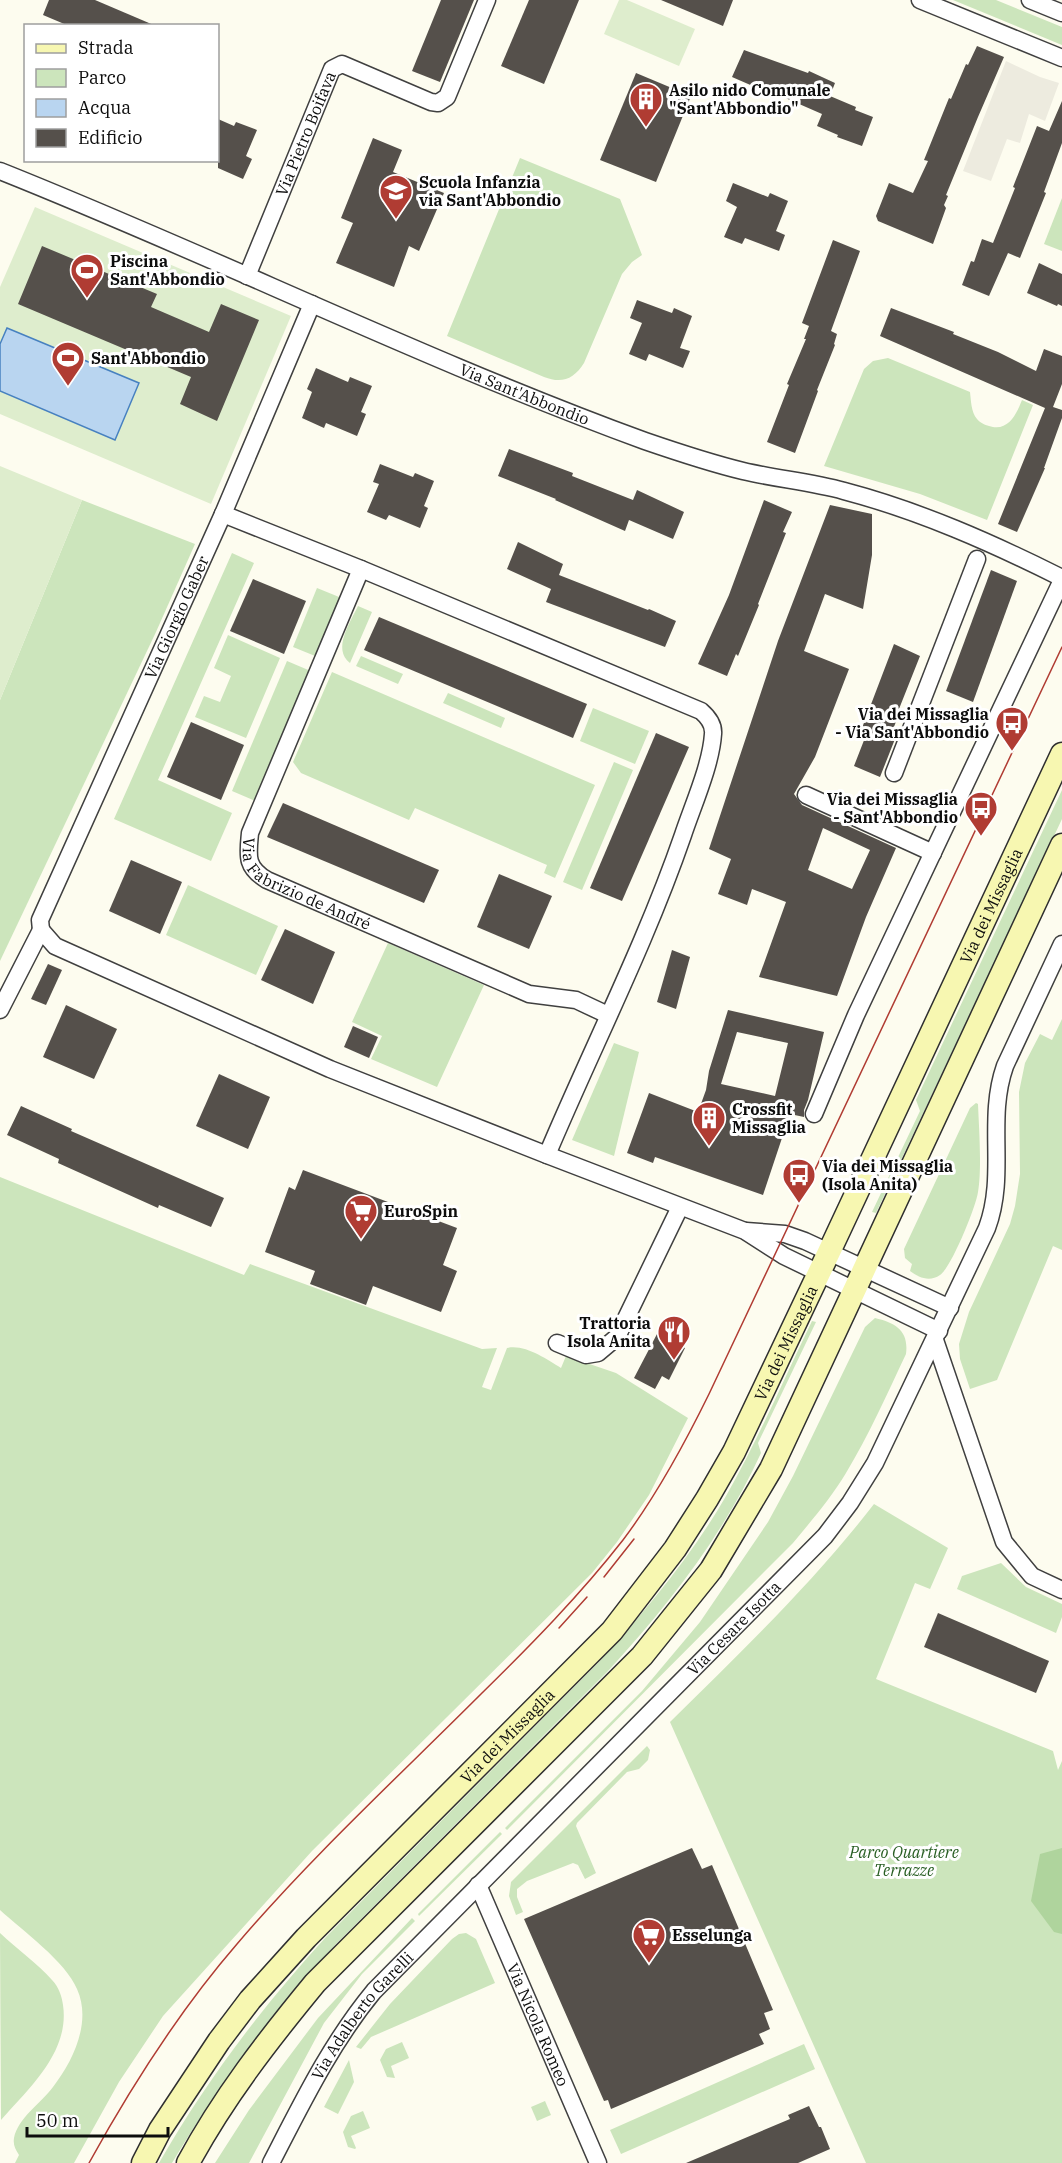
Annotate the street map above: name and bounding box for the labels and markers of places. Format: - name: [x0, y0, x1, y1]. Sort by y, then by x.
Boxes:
- place label: Asilo nido Comunale "Sant'Abbondio": [669, 80, 831, 118]
- building icon: Asilo nido Comunale "Sant'Abbondio": [628, 81, 664, 128]
- place label: Scuola Infanzia via Sant'Abbondio: [419, 172, 561, 210]
- school or university icon: Scuola Infanzia via Sant'Abbondio: [378, 173, 414, 220]
- place label: Piscina Sant'Abbondio: [110, 251, 225, 289]
- sports icon: Piscina Sant'Abbondio: [69, 252, 105, 299]
- sports icon: Sant'Abbondio: [50, 340, 86, 387]
- place label: Sant'Abbondio: [91, 348, 206, 368]
- place label: Via dei Missaglia - Via Sant'Abbondio: [835, 704, 989, 742]
- bus stop icon: Via dei Missaglia - Via Sant'Abbondio: [994, 705, 1030, 752]
- place label: Via dei Missaglia - Sant'Abbondio: [827, 789, 958, 827]
- bus stop icon: Via dei Missaglia - Sant'Abbondio: [963, 790, 999, 837]
- place label: Crossfit Missaglia: [732, 1099, 806, 1137]
- building icon: Crossfit Missaglia: [691, 1100, 727, 1147]
- place label: Via dei Missaglia (Isola Anita): [822, 1156, 953, 1194]
- bus stop icon: Via dei Missaglia (Isola Anita): [781, 1157, 817, 1204]
- supermarket icon: EuroSpin: [343, 1193, 379, 1240]
- place label: EuroSpin: [384, 1201, 459, 1221]
- place label: Trattoria Isola Anita: [567, 1313, 651, 1351]
- restaurant icon: Trattoria Isola Anita: [656, 1314, 692, 1361]
- supermarket icon: Esselunga: [631, 1917, 667, 1964]
- place label: Esselunga: [672, 1925, 752, 1945]

